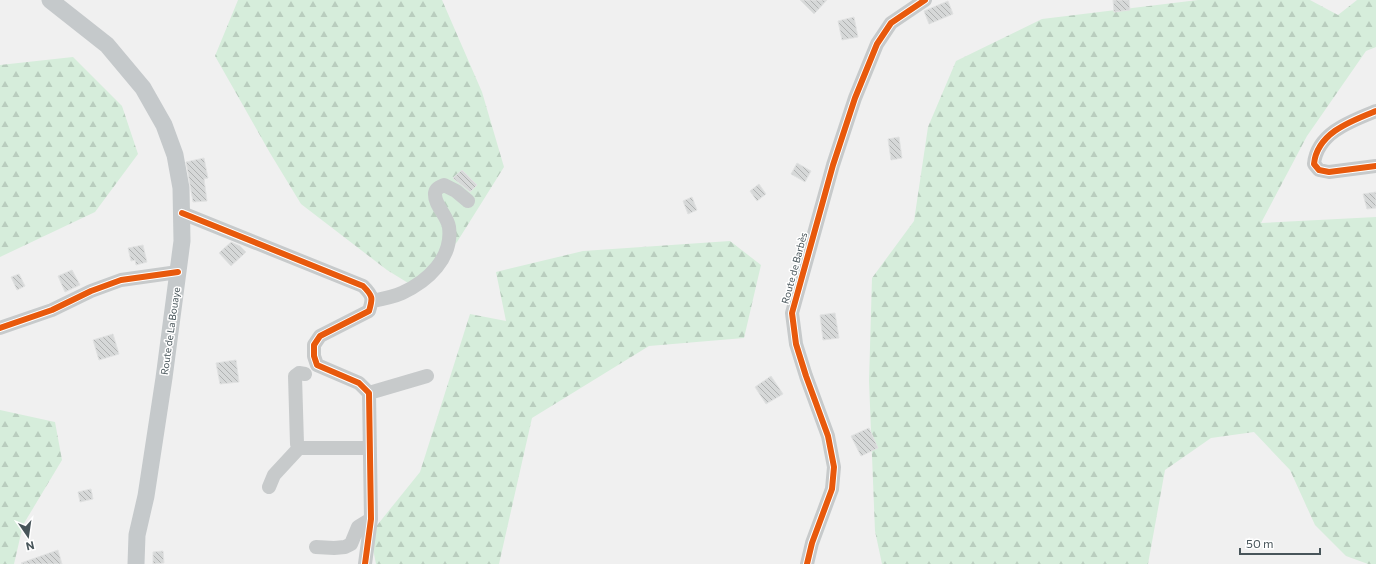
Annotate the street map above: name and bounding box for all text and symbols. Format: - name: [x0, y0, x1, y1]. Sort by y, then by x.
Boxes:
- street label: Route de Barbès: [779, 231, 809, 305]
- street label: Route de La Bouaye: [158, 286, 182, 376]
- north arrow: [8, 516, 48, 556]
- scale bar: [1240, 530, 1320, 556]
- text: 50 m: [1246, 536, 1274, 550]
- text: N: [25, 539, 36, 553]

